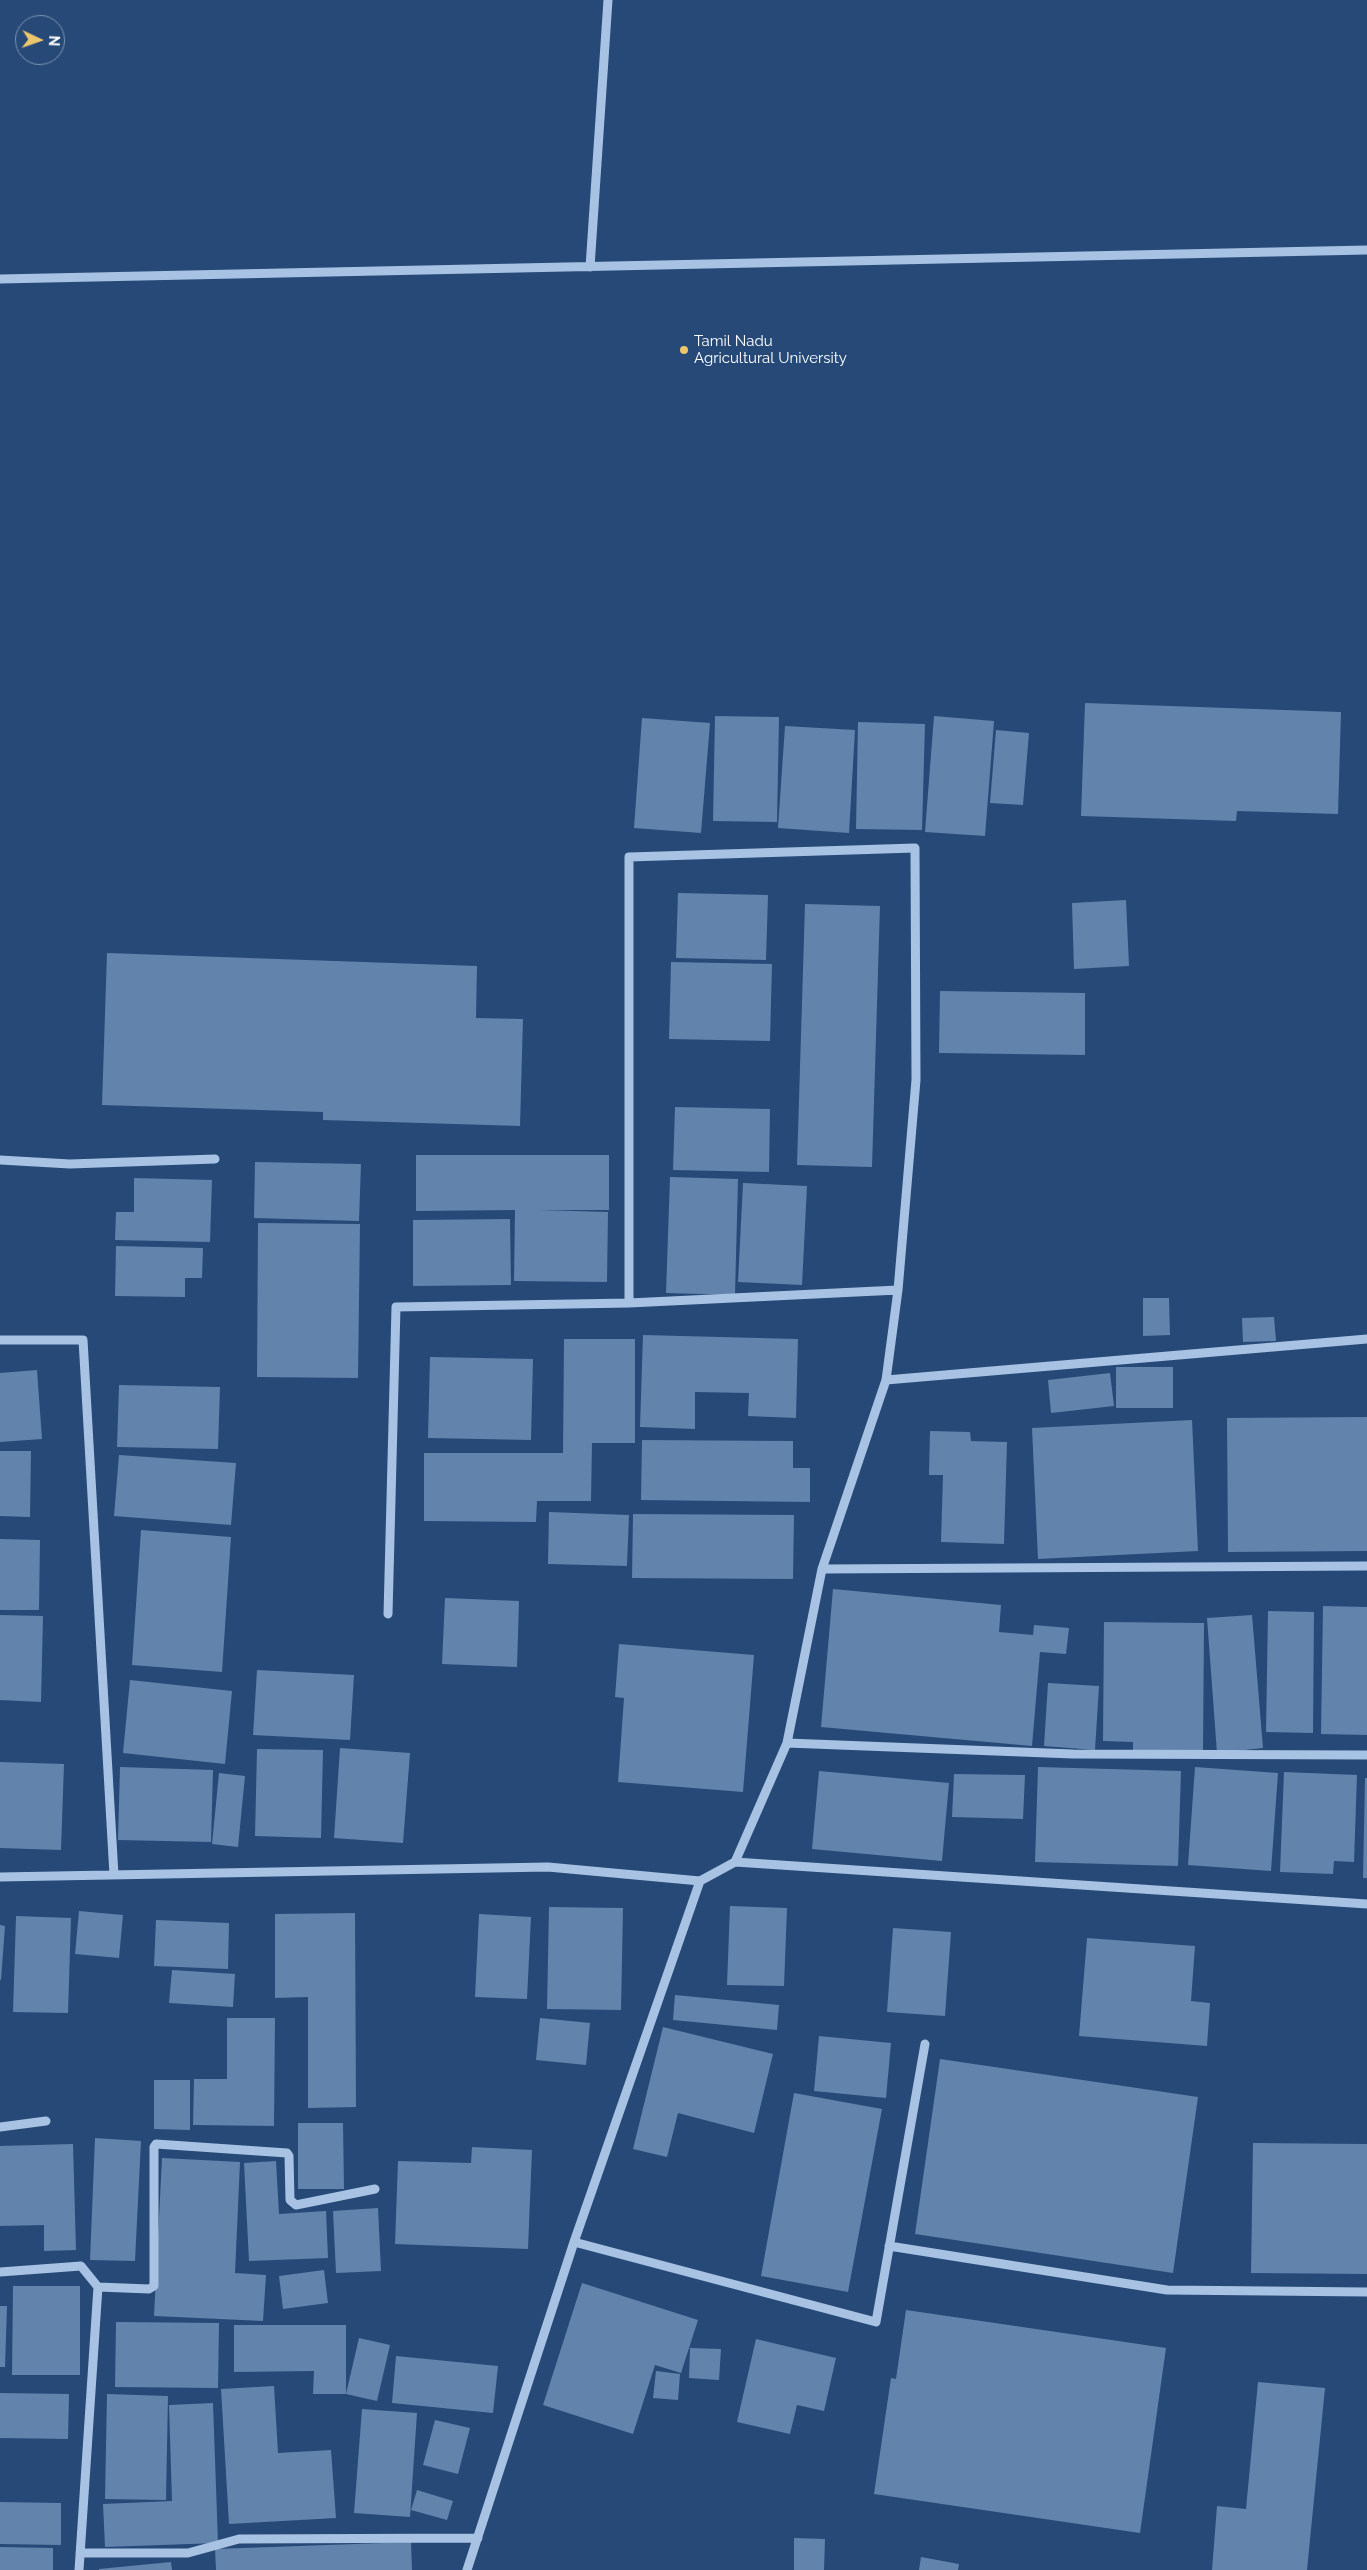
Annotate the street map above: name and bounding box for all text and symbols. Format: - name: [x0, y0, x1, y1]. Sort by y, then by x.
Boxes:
- north arrow: [15, 15, 65, 65]
- text: N: [46, 35, 62, 46]
- place label: Tamil Nadu Agricultural University: [694, 332, 847, 367]
- marker: Tamil Nadu Agricultural University: [678, 344, 690, 356]

